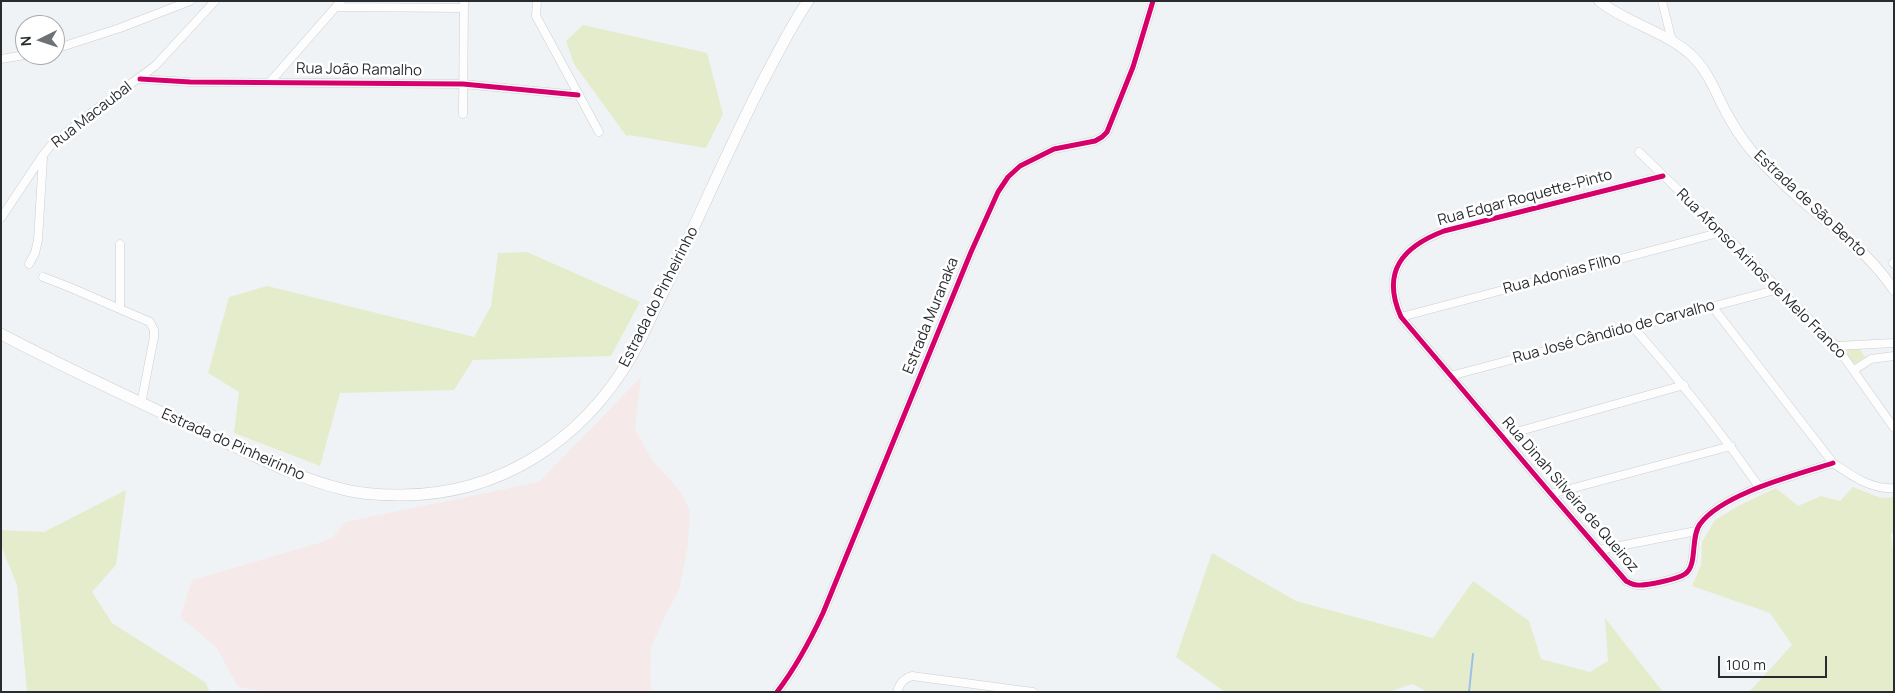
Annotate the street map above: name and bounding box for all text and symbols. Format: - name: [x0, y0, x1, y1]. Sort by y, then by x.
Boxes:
- north arrow: [15, 15, 65, 65]
- text: N: [16, 35, 35, 47]
- street label: Rua João Ramalho: [296, 60, 422, 80]
- street label: Rua Macaubal: [48, 78, 136, 152]
- street label: Estrada de São Bento: [1750, 147, 1870, 261]
- street label: Rua Edgar Roquette-Pinto: [1436, 166, 1614, 230]
- street label: Rua Afonso Arinos de Melo Franco: [1672, 185, 1850, 363]
- street label: Estrada do Pinheirinho: [616, 224, 702, 370]
- street label: Rua Adonias Filho: [1501, 250, 1623, 298]
- street label: Estrada Muranaka: [899, 255, 963, 377]
- street label: Rua José Cândido de Carvalho: [1511, 296, 1717, 368]
- street label: Estrada do Pinheirinho: [158, 405, 308, 485]
- street label: Rua Dinah Silveira de Queiroz: [1498, 414, 1642, 576]
- scale bar: [1720, 646, 1829, 678]
- text: 100 m: [1726, 654, 1766, 675]

